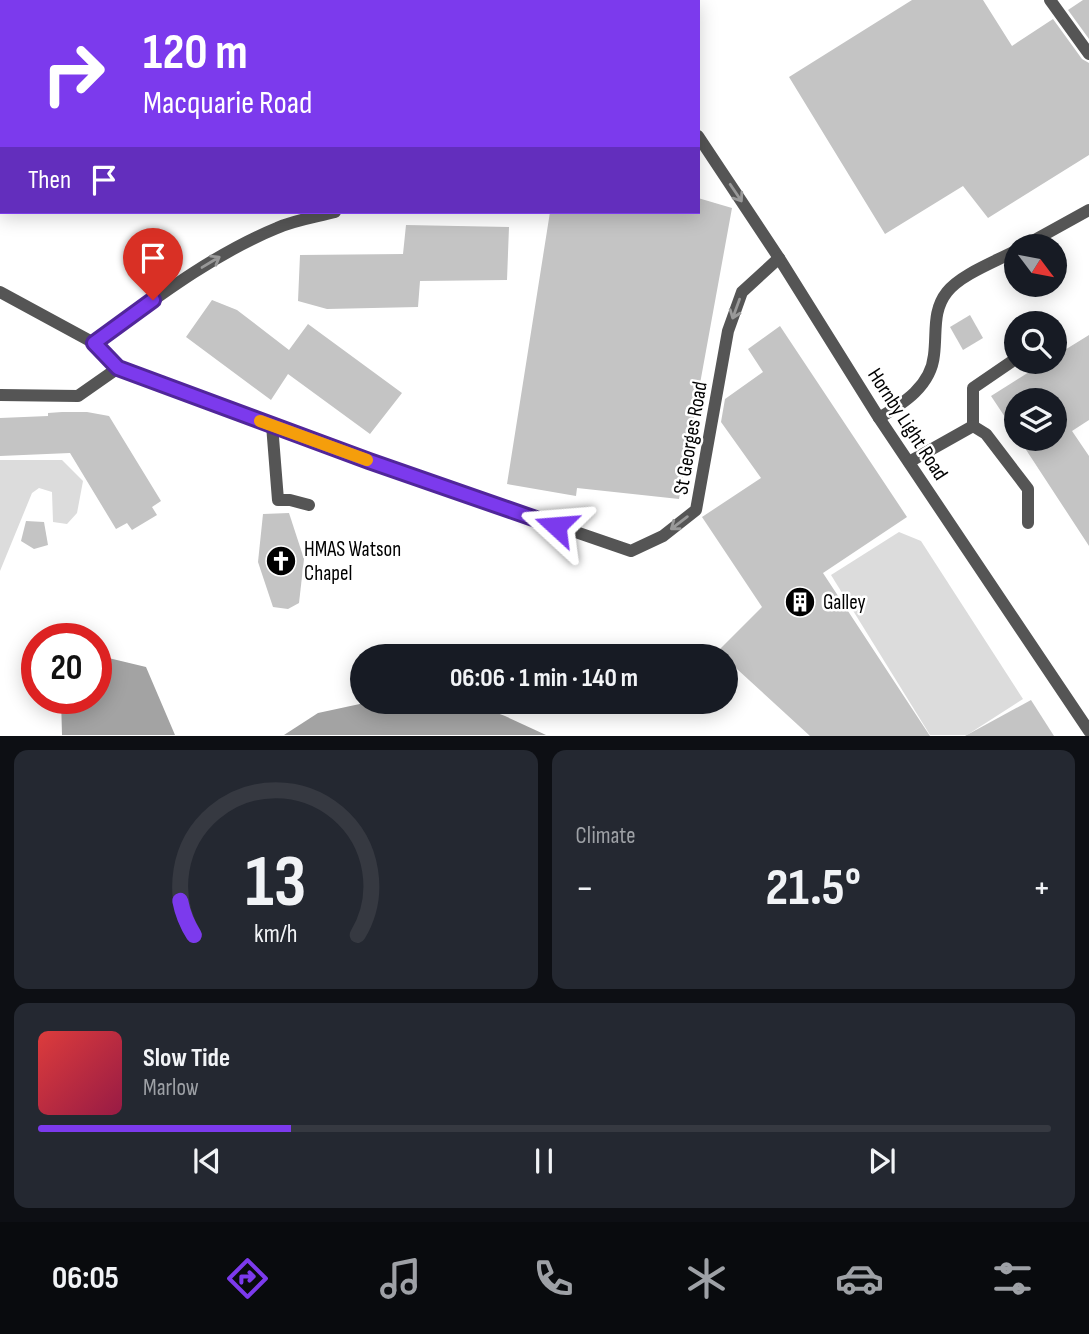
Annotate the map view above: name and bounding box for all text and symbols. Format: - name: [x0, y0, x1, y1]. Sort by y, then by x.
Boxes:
- text: 120 m: [143, 24, 248, 83]
- icon: right: [28, 28, 119, 119]
- text: Macquarie Road: [143, 84, 312, 123]
- icon: arrive: [85, 161, 123, 199]
- text: Then: [28, 165, 71, 196]
- one-way arrow: [729, 182, 743, 202]
- pin: [123, 228, 183, 300]
- north arrow: [1004, 234, 1068, 298]
- map controls: [1004, 234, 1067, 451]
- icon: arrive: [134, 239, 172, 277]
- one-way arrow: [200, 255, 220, 269]
- one-way arrow: [729, 297, 741, 319]
- button: search: [1004, 311, 1067, 374]
- street label: Hornby Light Road: [862, 364, 953, 485]
- street label: St Georges Road: [668, 380, 713, 497]
- button: layers: [1004, 388, 1067, 451]
- position arrow: [519, 489, 593, 563]
- one-way arrow: [670, 516, 689, 531]
- place label: HMAS Watson Chapel: [304, 537, 401, 586]
- church icon: HMAS Watson Chapel: [264, 544, 298, 578]
- building icon: Galley: [783, 585, 817, 619]
- place label: Galley: [823, 590, 866, 615]
- speed limit sign: 20: [21, 623, 112, 714]
- text: 06:06 · 1 min · 140 m: [450, 663, 638, 694]
- text: Climate: [576, 822, 635, 850]
- text: 13: [245, 840, 306, 928]
- text: 21.5°: [766, 857, 861, 920]
- text: −: [576, 866, 594, 911]
- text: +: [1032, 866, 1051, 911]
- text: km/h: [254, 919, 297, 950]
- text: Slow Tide: [143, 1043, 230, 1074]
- text: Marlow: [143, 1074, 199, 1102]
- icon: previous: [188, 1142, 226, 1180]
- icon: pause: [525, 1142, 563, 1180]
- icon: next: [863, 1142, 901, 1180]
- icon: directions: [223, 1254, 272, 1303]
- icon: music: [376, 1254, 425, 1303]
- icon: phone: [529, 1254, 578, 1303]
- icon: climate: [682, 1254, 731, 1303]
- icon: car: [835, 1254, 884, 1303]
- icon: filters: [988, 1254, 1037, 1303]
- text: 06:05: [52, 1259, 119, 1298]

